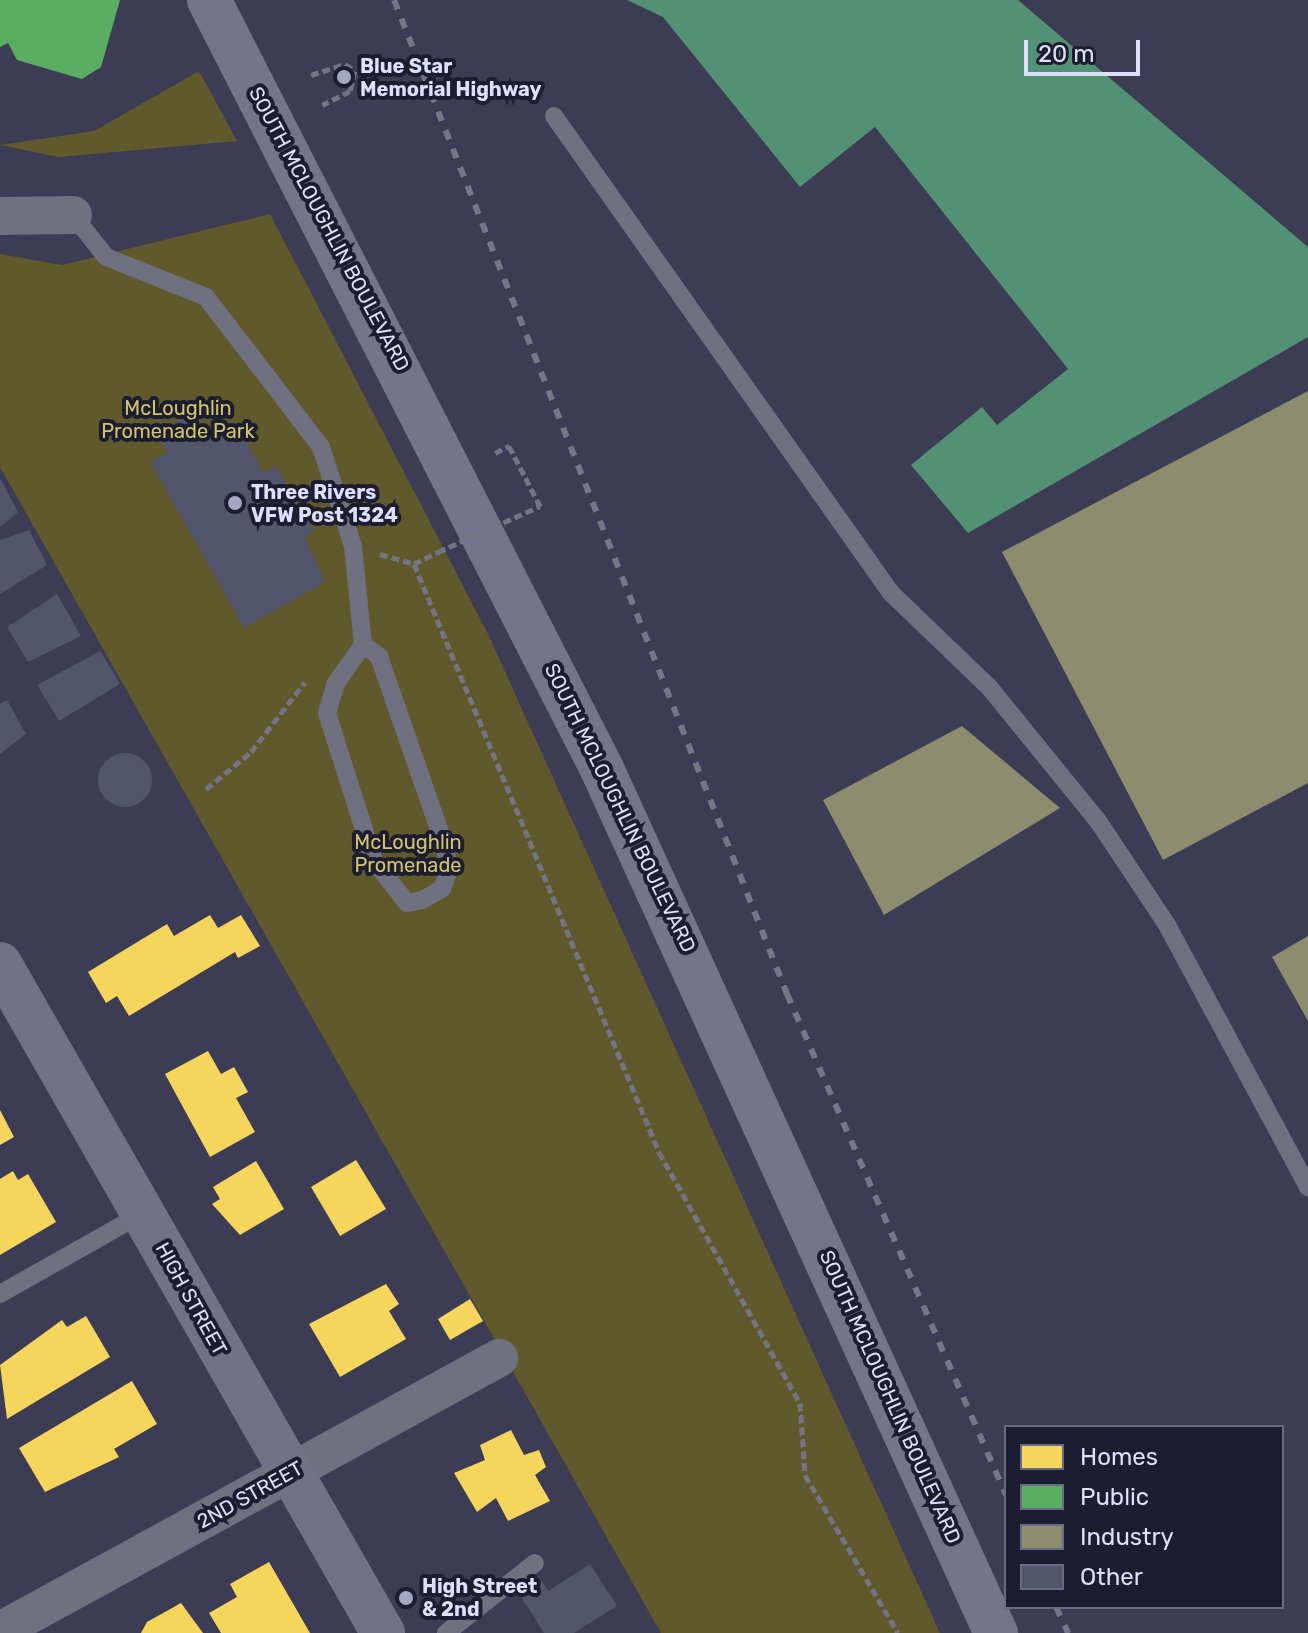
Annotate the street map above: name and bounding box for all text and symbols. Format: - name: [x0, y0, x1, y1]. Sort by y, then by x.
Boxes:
- scale bar: [1028, 24, 1144, 74]
- text: 20 m: [1038, 40, 1095, 68]
- place label: Blue Star Memorial Highway: [360, 54, 541, 101]
- marker: Blue Star Memorial Highway: [335, 68, 353, 86]
- street label: SOUTH MCLOUGHLIN BOULEVARD: [244, 83, 414, 375]
- park label: McLoughlin Promenade Park: [101, 397, 255, 444]
- place label: Three Rivers VFW Post 1324: [251, 480, 398, 527]
- marker: Three Rivers VFW Post 1324: [226, 494, 244, 512]
- street label: SOUTH MCLOUGHLIN BOULEVARD: [539, 660, 701, 956]
- park label: McLoughlin Promenade: [354, 830, 462, 877]
- street label: HIGH STREET: [150, 1238, 232, 1360]
- street label: SOUTH MCLOUGHLIN BOULEVARD: [814, 1247, 966, 1547]
- legend: [1004, 1425, 1284, 1609]
- text: Homes: [1080, 1443, 1158, 1471]
- street label: 2ND STREET: [193, 1456, 307, 1534]
- text: Public: [1080, 1483, 1149, 1511]
- text: Industry: [1080, 1523, 1174, 1551]
- text: Other: [1080, 1563, 1143, 1591]
- place label: High Street & 2nd: [422, 1574, 537, 1621]
- marker: High Street & 2nd: [397, 1589, 415, 1607]

